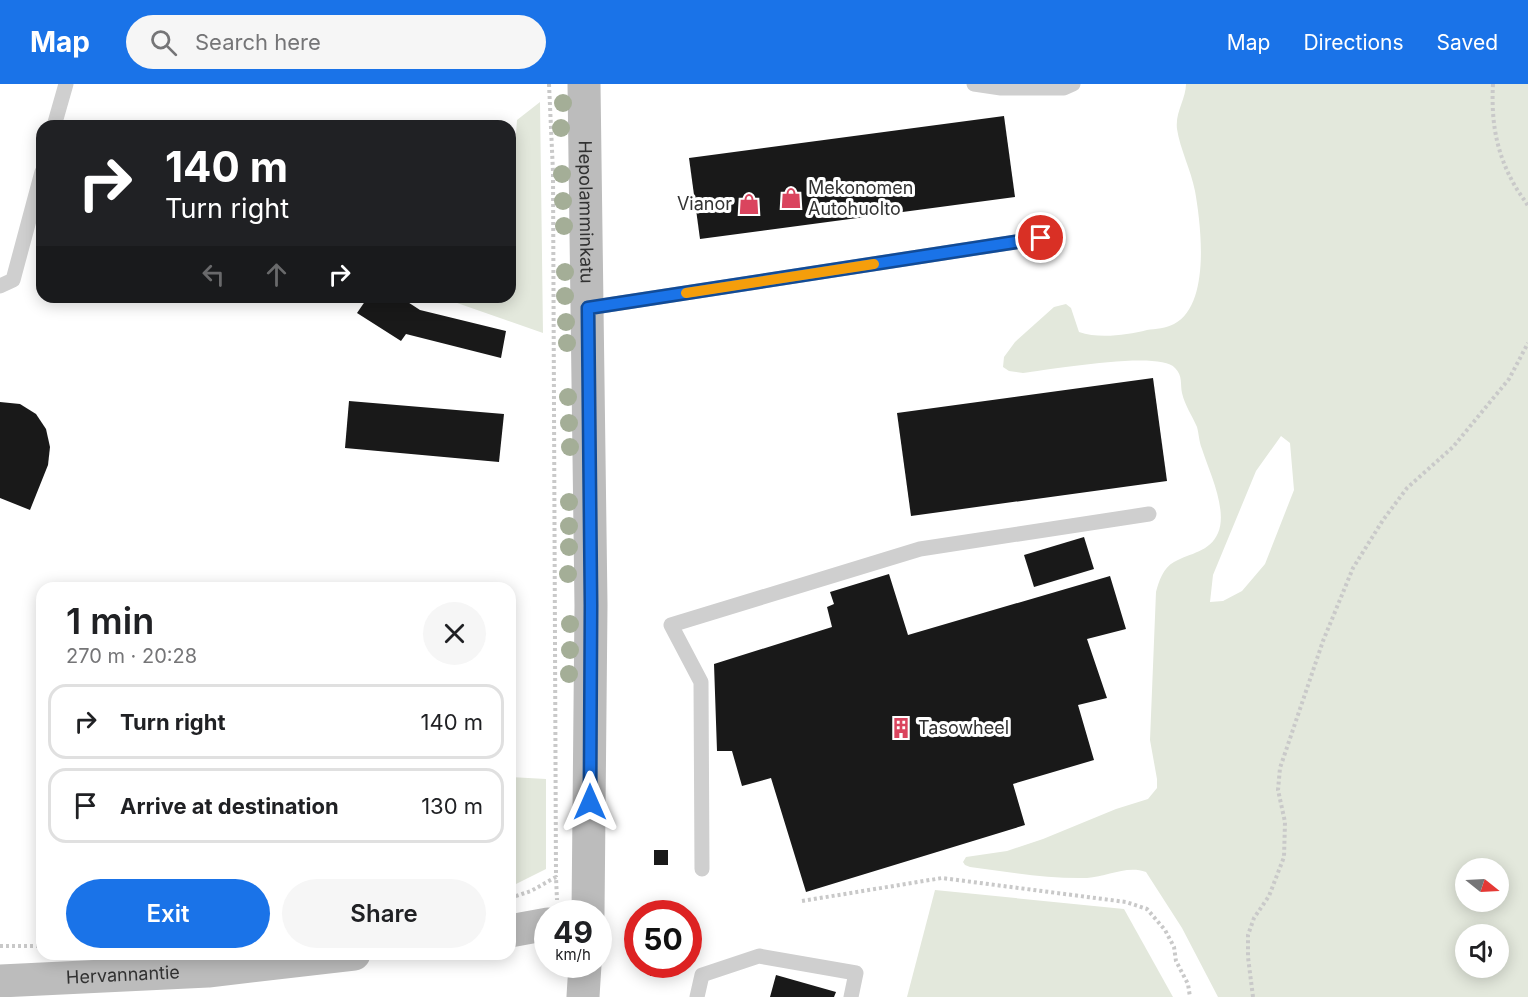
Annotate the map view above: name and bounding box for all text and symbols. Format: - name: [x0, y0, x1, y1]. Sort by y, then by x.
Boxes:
- search box: [126, 15, 546, 69]
- text: Map: [30, 25, 90, 59]
- icon: search: [147, 26, 180, 59]
- text: Search here: [195, 29, 321, 55]
- text: Map: [1227, 30, 1270, 55]
- text: Directions: [1303, 30, 1404, 55]
- text: Saved: [1437, 30, 1498, 55]
- street label: Hepolamminkatu: [575, 140, 598, 284]
- text: 140 m: [165, 141, 288, 192]
- icon: right: [66, 144, 144, 222]
- place label: Mekonomen Autohuolto: [808, 177, 913, 219]
- shop icon: Mekonomen Autohuolto: [779, 186, 803, 210]
- text: Turn right: [165, 192, 289, 225]
- shop icon: Vianor: [737, 192, 761, 216]
- place label: Vianor: [677, 193, 732, 214]
- pin: [1015, 212, 1066, 263]
- icon: arrive: [1024, 221, 1057, 254]
- icon: left: [197, 258, 230, 291]
- icon: ahead: [260, 258, 293, 291]
- icon: right: [323, 258, 356, 291]
- text: 1 min: [66, 599, 154, 643]
- button: close: [423, 602, 486, 665]
- text: 270 m · 20:28: [66, 644, 197, 668]
- icon: right: [69, 705, 102, 738]
- text: Turn right: [120, 709, 226, 735]
- text: 140 m: [421, 709, 483, 735]
- building icon: Tasowheel: [889, 716, 913, 740]
- place label: Tasowheel: [918, 717, 1009, 738]
- position arrow: [558, 770, 622, 834]
- icon: arrive: [69, 789, 102, 822]
- text: Arrive at destination: [120, 793, 339, 819]
- text: 130 m: [421, 793, 483, 819]
- north arrow: [1455, 858, 1509, 912]
- map controls: [1455, 858, 1509, 978]
- button: Exit: [66, 879, 270, 948]
- button: Share: [282, 879, 486, 948]
- speed limit sign: 50: [624, 900, 702, 978]
- text: 49: [553, 914, 593, 950]
- button: sound: [1455, 924, 1509, 978]
- text: km/h: [555, 945, 591, 964]
- street label: Hervannantie: [65, 961, 180, 988]

